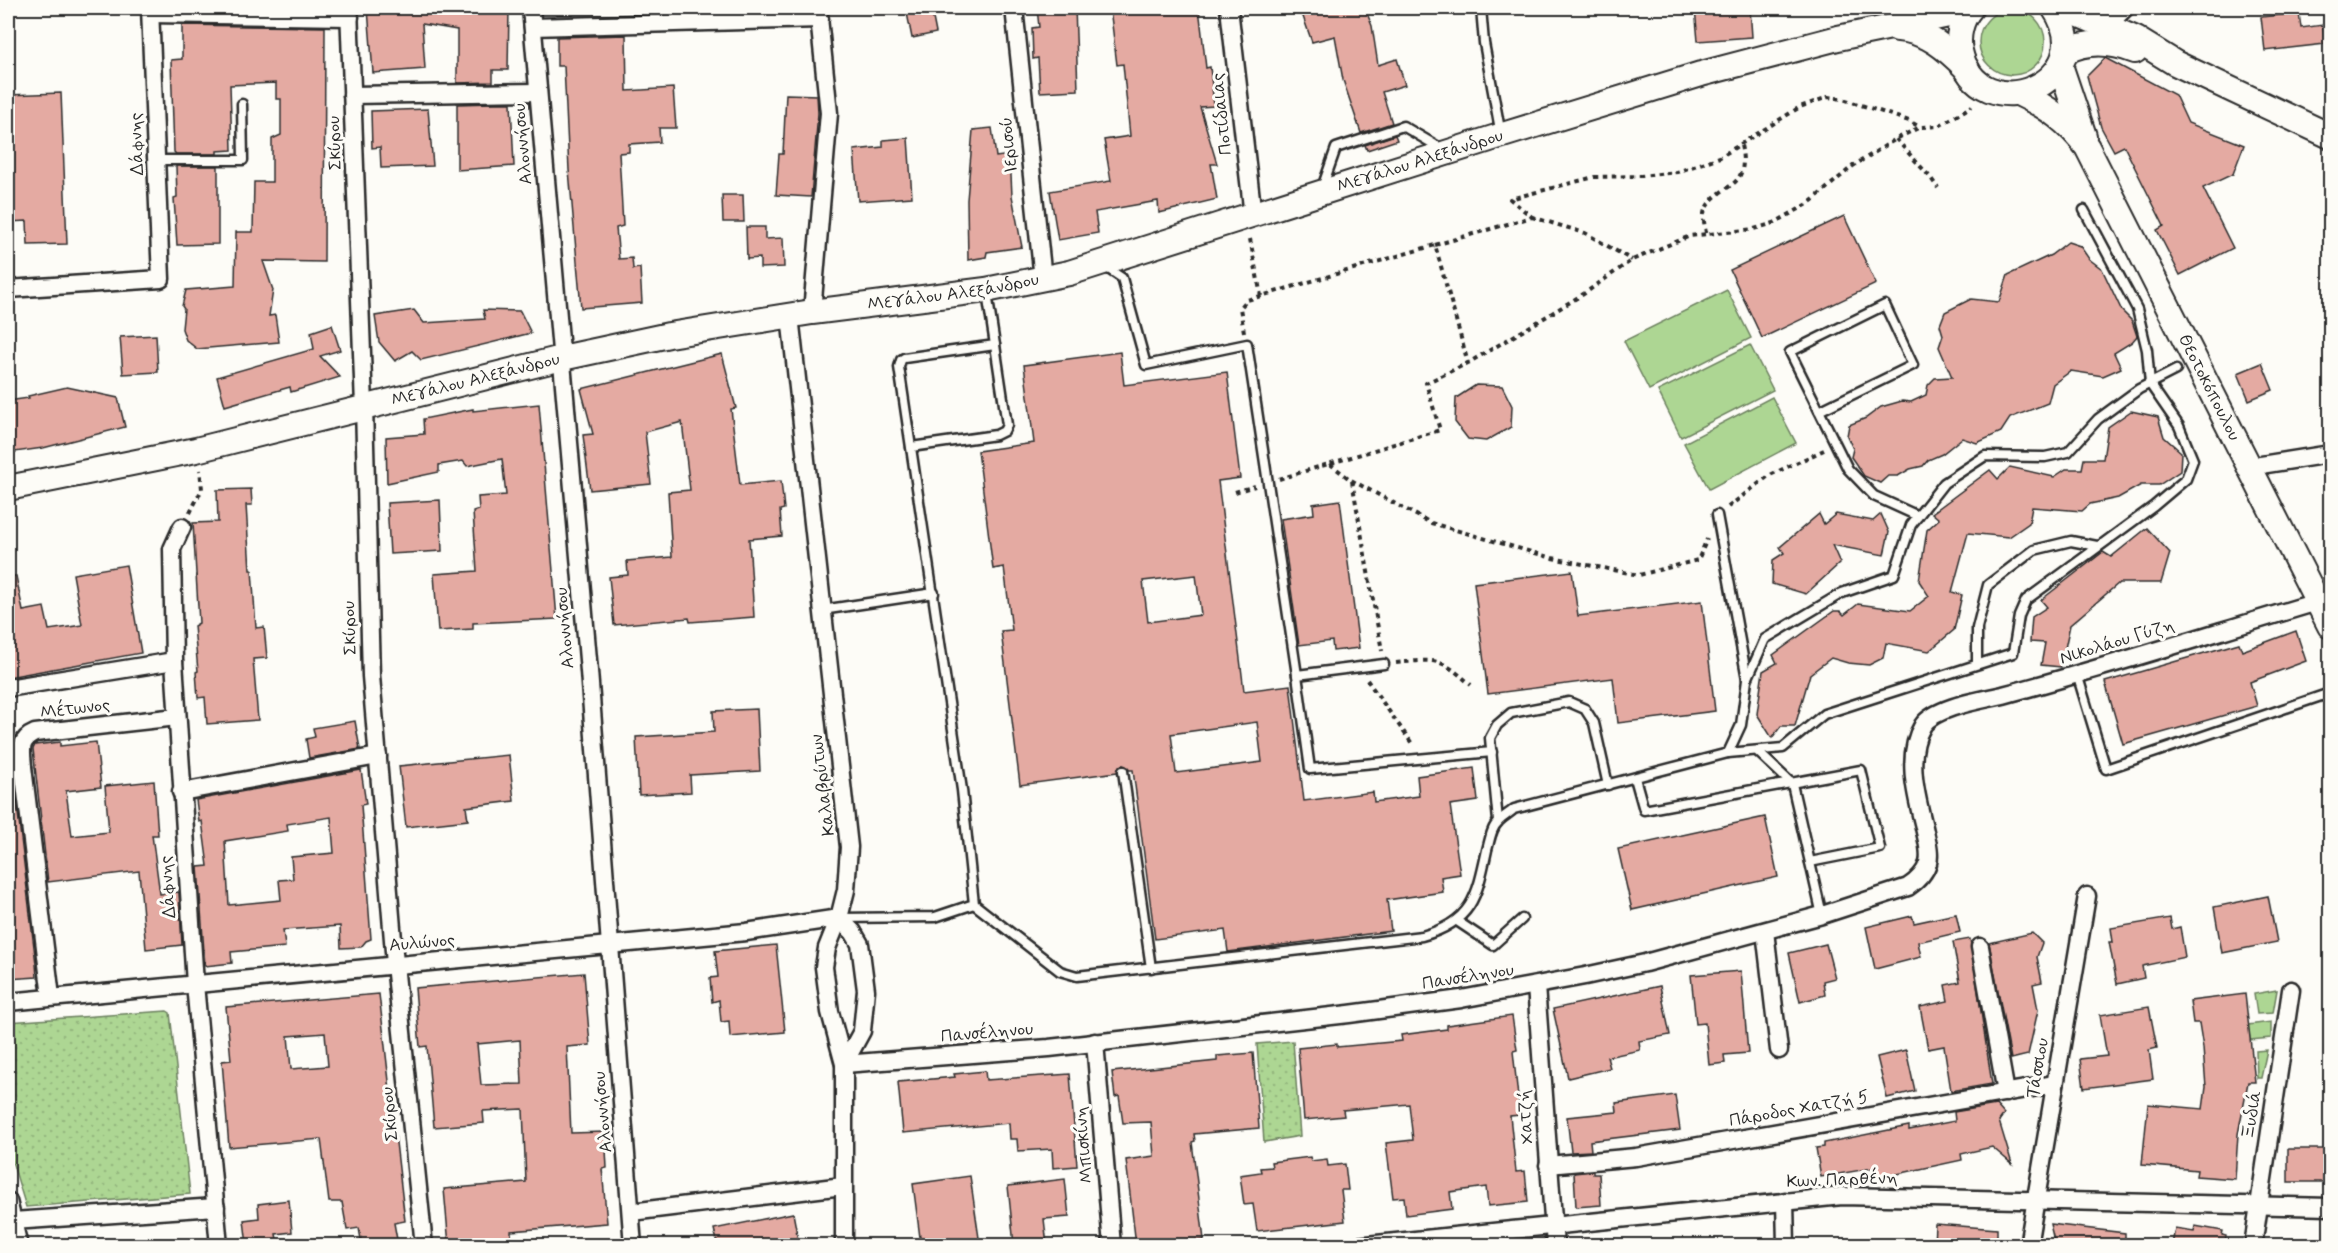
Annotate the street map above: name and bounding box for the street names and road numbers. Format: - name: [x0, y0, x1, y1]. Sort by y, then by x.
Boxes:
- street label: Ποτίδαιας: [1206, 72, 1238, 156]
- street label: Αλοννήσου: [507, 102, 539, 186]
- street label: Δάφνης: [124, 112, 150, 176]
- street label: Σκύρου: [322, 115, 348, 171]
- street label: Ιερισού: [994, 116, 1024, 174]
- street label: Μεγάλου Αλεξάνδρου: [1334, 124, 1506, 199]
- street label: Μεγάλου Αλεξάνδρου: [866, 267, 1041, 317]
- street label: Θεοτοκόπουλου: [2172, 330, 2246, 445]
- street label: Μεγάλου Αλεξάνδρου: [389, 347, 562, 412]
- street label: Αλοννήσου: [549, 586, 581, 670]
- street label: Σκύρου: [337, 600, 363, 656]
- street label: Νικολάου Γύζη: [2057, 613, 2177, 671]
- street label: Μέτωνος: [39, 692, 111, 725]
- street label: Καλαβρύτων: [805, 733, 841, 837]
- street label: Δάφνης: [154, 855, 182, 919]
- street label: Αυλώνος: [388, 928, 456, 958]
- street label: Πανσέληνου: [1420, 957, 1516, 996]
- street label: Πανσέληνου: [940, 1016, 1034, 1049]
- street label: Τάσσιου: [2021, 1036, 2055, 1100]
- street label: Αλοννήσου: [587, 1070, 619, 1154]
- street label: Πάροδος Χατζή 5: [1727, 1085, 1871, 1133]
- street label: Σκύρου: [375, 1086, 405, 1142]
- street label: Χατζή: [1512, 1089, 1540, 1145]
- street label: Ξυδιά: [2236, 1089, 2268, 1141]
- street label: Μπισκίνη: [1069, 1106, 1099, 1184]
- street label: Κων. Παρθένη: [1786, 1165, 1898, 1194]

